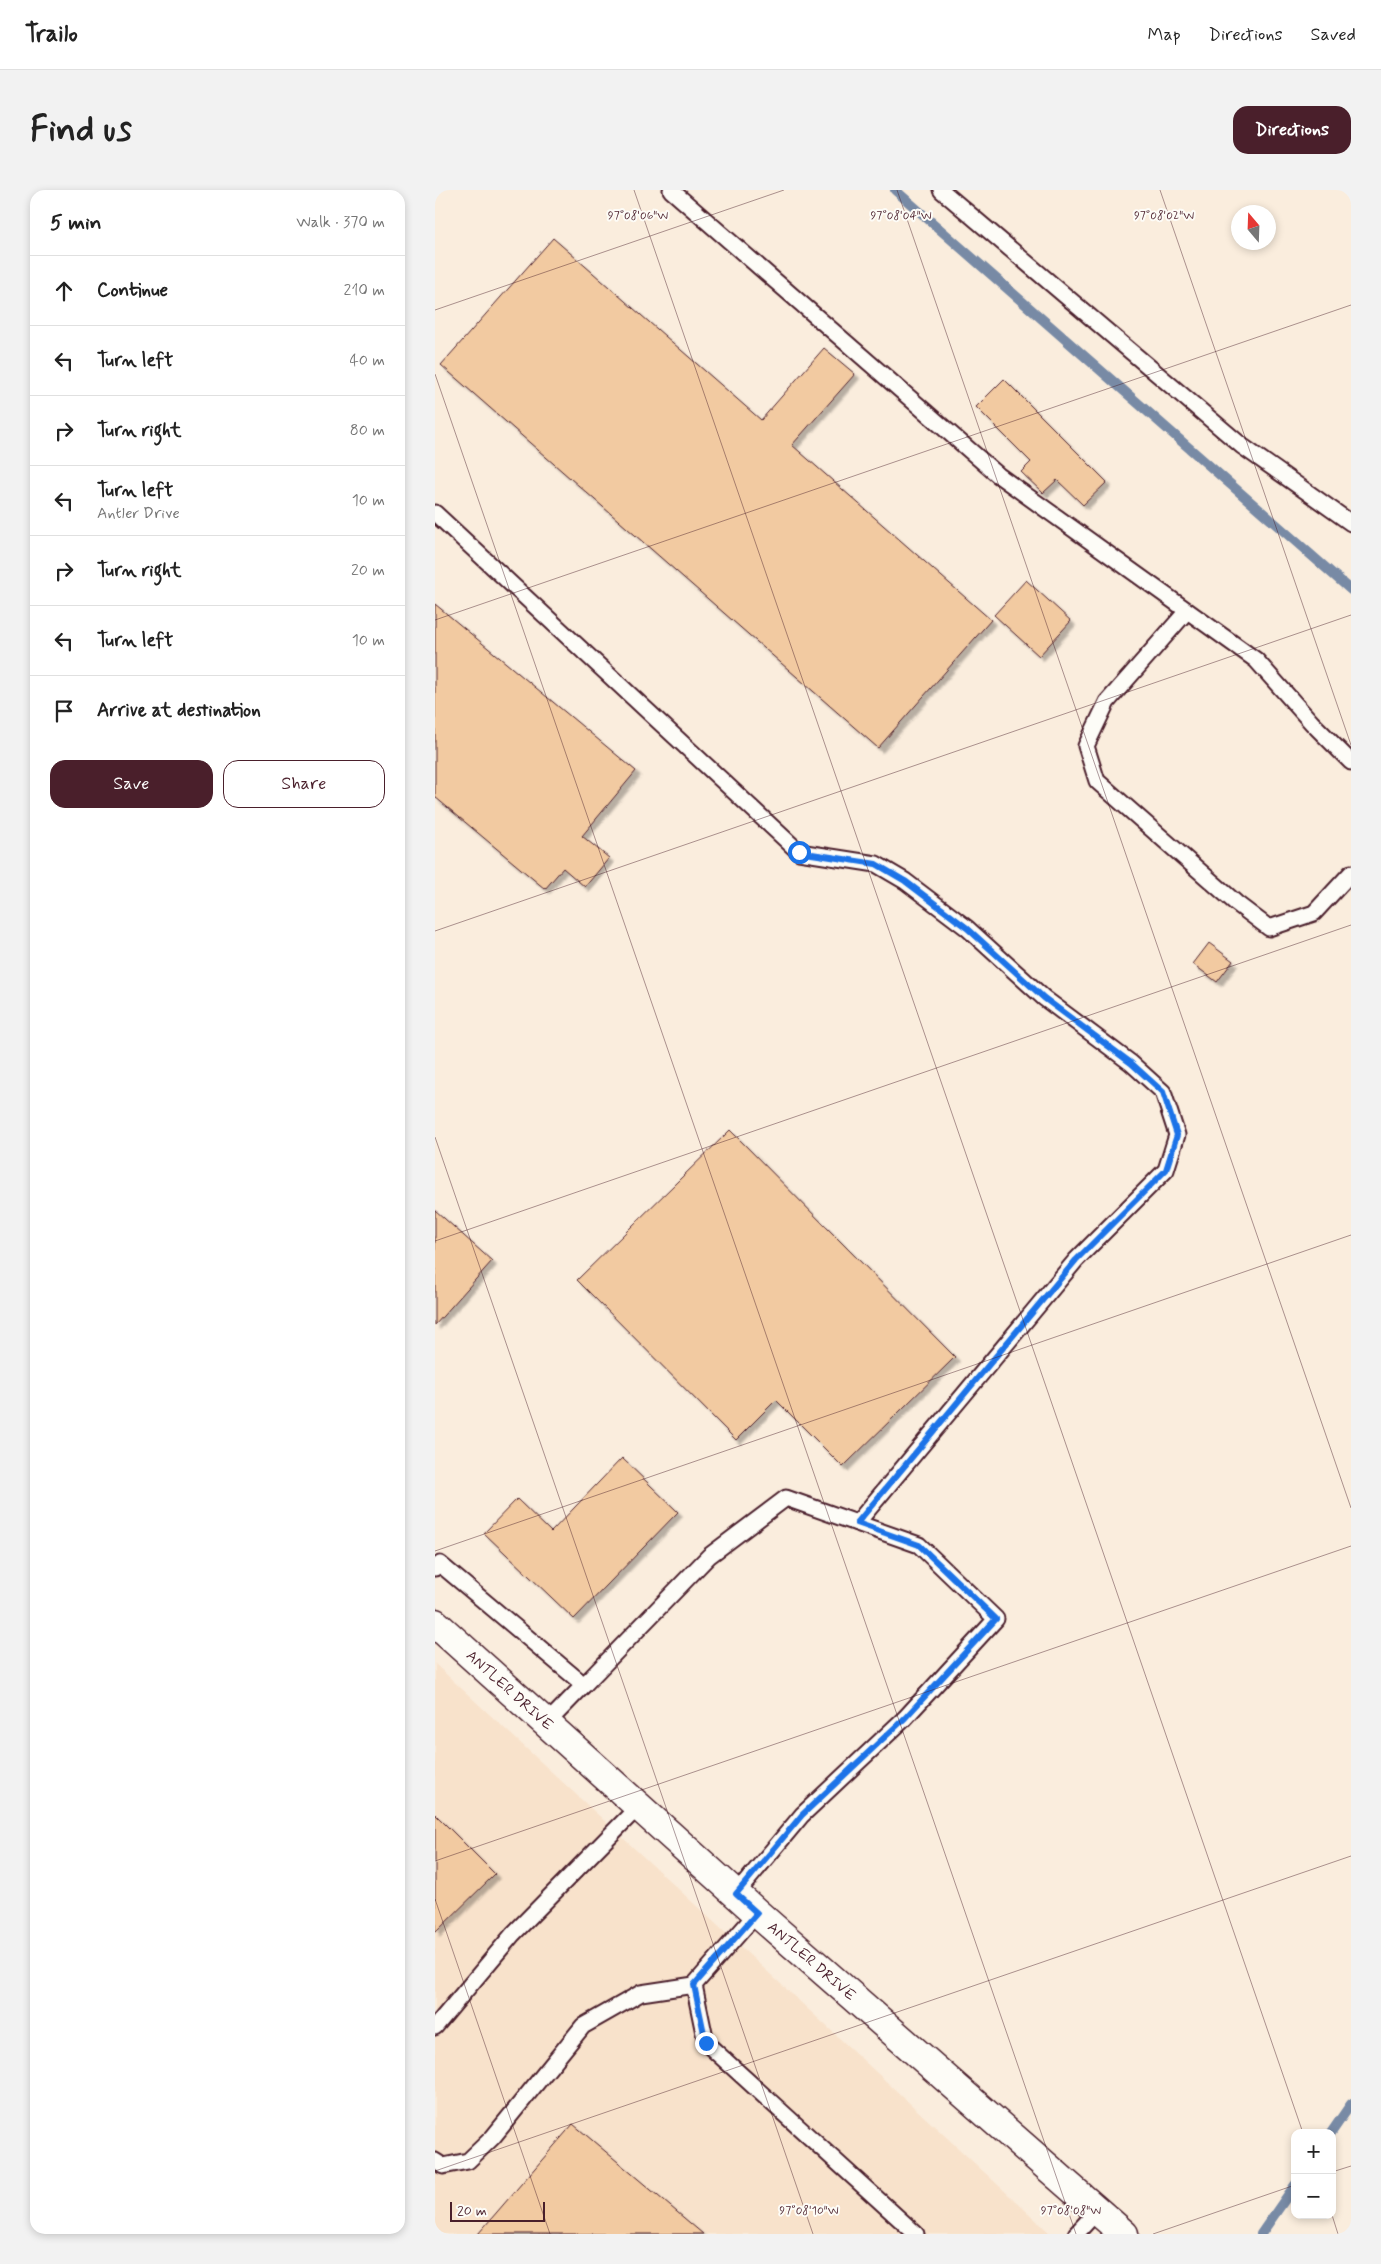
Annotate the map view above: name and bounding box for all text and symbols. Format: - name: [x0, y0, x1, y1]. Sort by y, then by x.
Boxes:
- text: Trailo: [25, 19, 78, 50]
- text: Map: [1148, 23, 1181, 47]
- text: Directions: [1209, 23, 1283, 47]
- text: Saved: [1311, 23, 1356, 47]
- button: Directions: [1233, 106, 1351, 154]
- text: Find us: [30, 107, 132, 153]
- north arrow: [1231, 205, 1276, 250]
- text: 97°08'06"W: [608, 208, 668, 224]
- text: 97°08'04"W: [870, 208, 932, 224]
- text: 97°08'02"W: [1134, 208, 1194, 224]
- text: 5 min: [50, 209, 102, 237]
- text: Walk · 370 m: [296, 212, 385, 233]
- icon: ahead: [50, 277, 78, 305]
- text: Continue: [97, 278, 168, 303]
- text: 210 m: [344, 280, 385, 301]
- icon: left: [50, 347, 78, 375]
- text: Turn left: [97, 348, 173, 373]
- text: 40 m: [349, 350, 385, 371]
- icon: right: [50, 417, 78, 445]
- text: Turn right: [97, 418, 181, 443]
- text: 80 m: [350, 420, 385, 441]
- text: Turn left: [97, 478, 173, 503]
- icon: left: [50, 487, 78, 515]
- text: 10 m: [352, 490, 385, 511]
- text: Antler Drive: [97, 503, 180, 524]
- icon: right: [50, 557, 78, 585]
- text: Turn right: [97, 558, 181, 583]
- text: 20 m: [351, 560, 385, 581]
- icon: left: [50, 627, 78, 655]
- text: Turn left: [97, 628, 173, 653]
- text: 10 m: [352, 630, 385, 651]
- icon: arrive: [50, 697, 78, 725]
- text: Arrive at destination: [97, 698, 261, 723]
- button: Save: [50, 760, 213, 808]
- button: Share: [223, 760, 385, 808]
- route start: [788, 841, 811, 864]
- street label: ANTLER DRIVE: [461, 1646, 558, 1736]
- street label: ANTLER DRIVE: [763, 1918, 860, 2006]
- route end: [695, 2032, 718, 2055]
- map controls: [1291, 2129, 1336, 2219]
- button: +: [1291, 2129, 1336, 2174]
- button: −: [1291, 2174, 1336, 2219]
- scale bar: [450, 2199, 545, 2222]
- text: 20 m: [457, 2202, 487, 2220]
- text: 97°08'10"W: [779, 2203, 839, 2219]
- text: 97°08'08"W: [1041, 2203, 1101, 2219]

